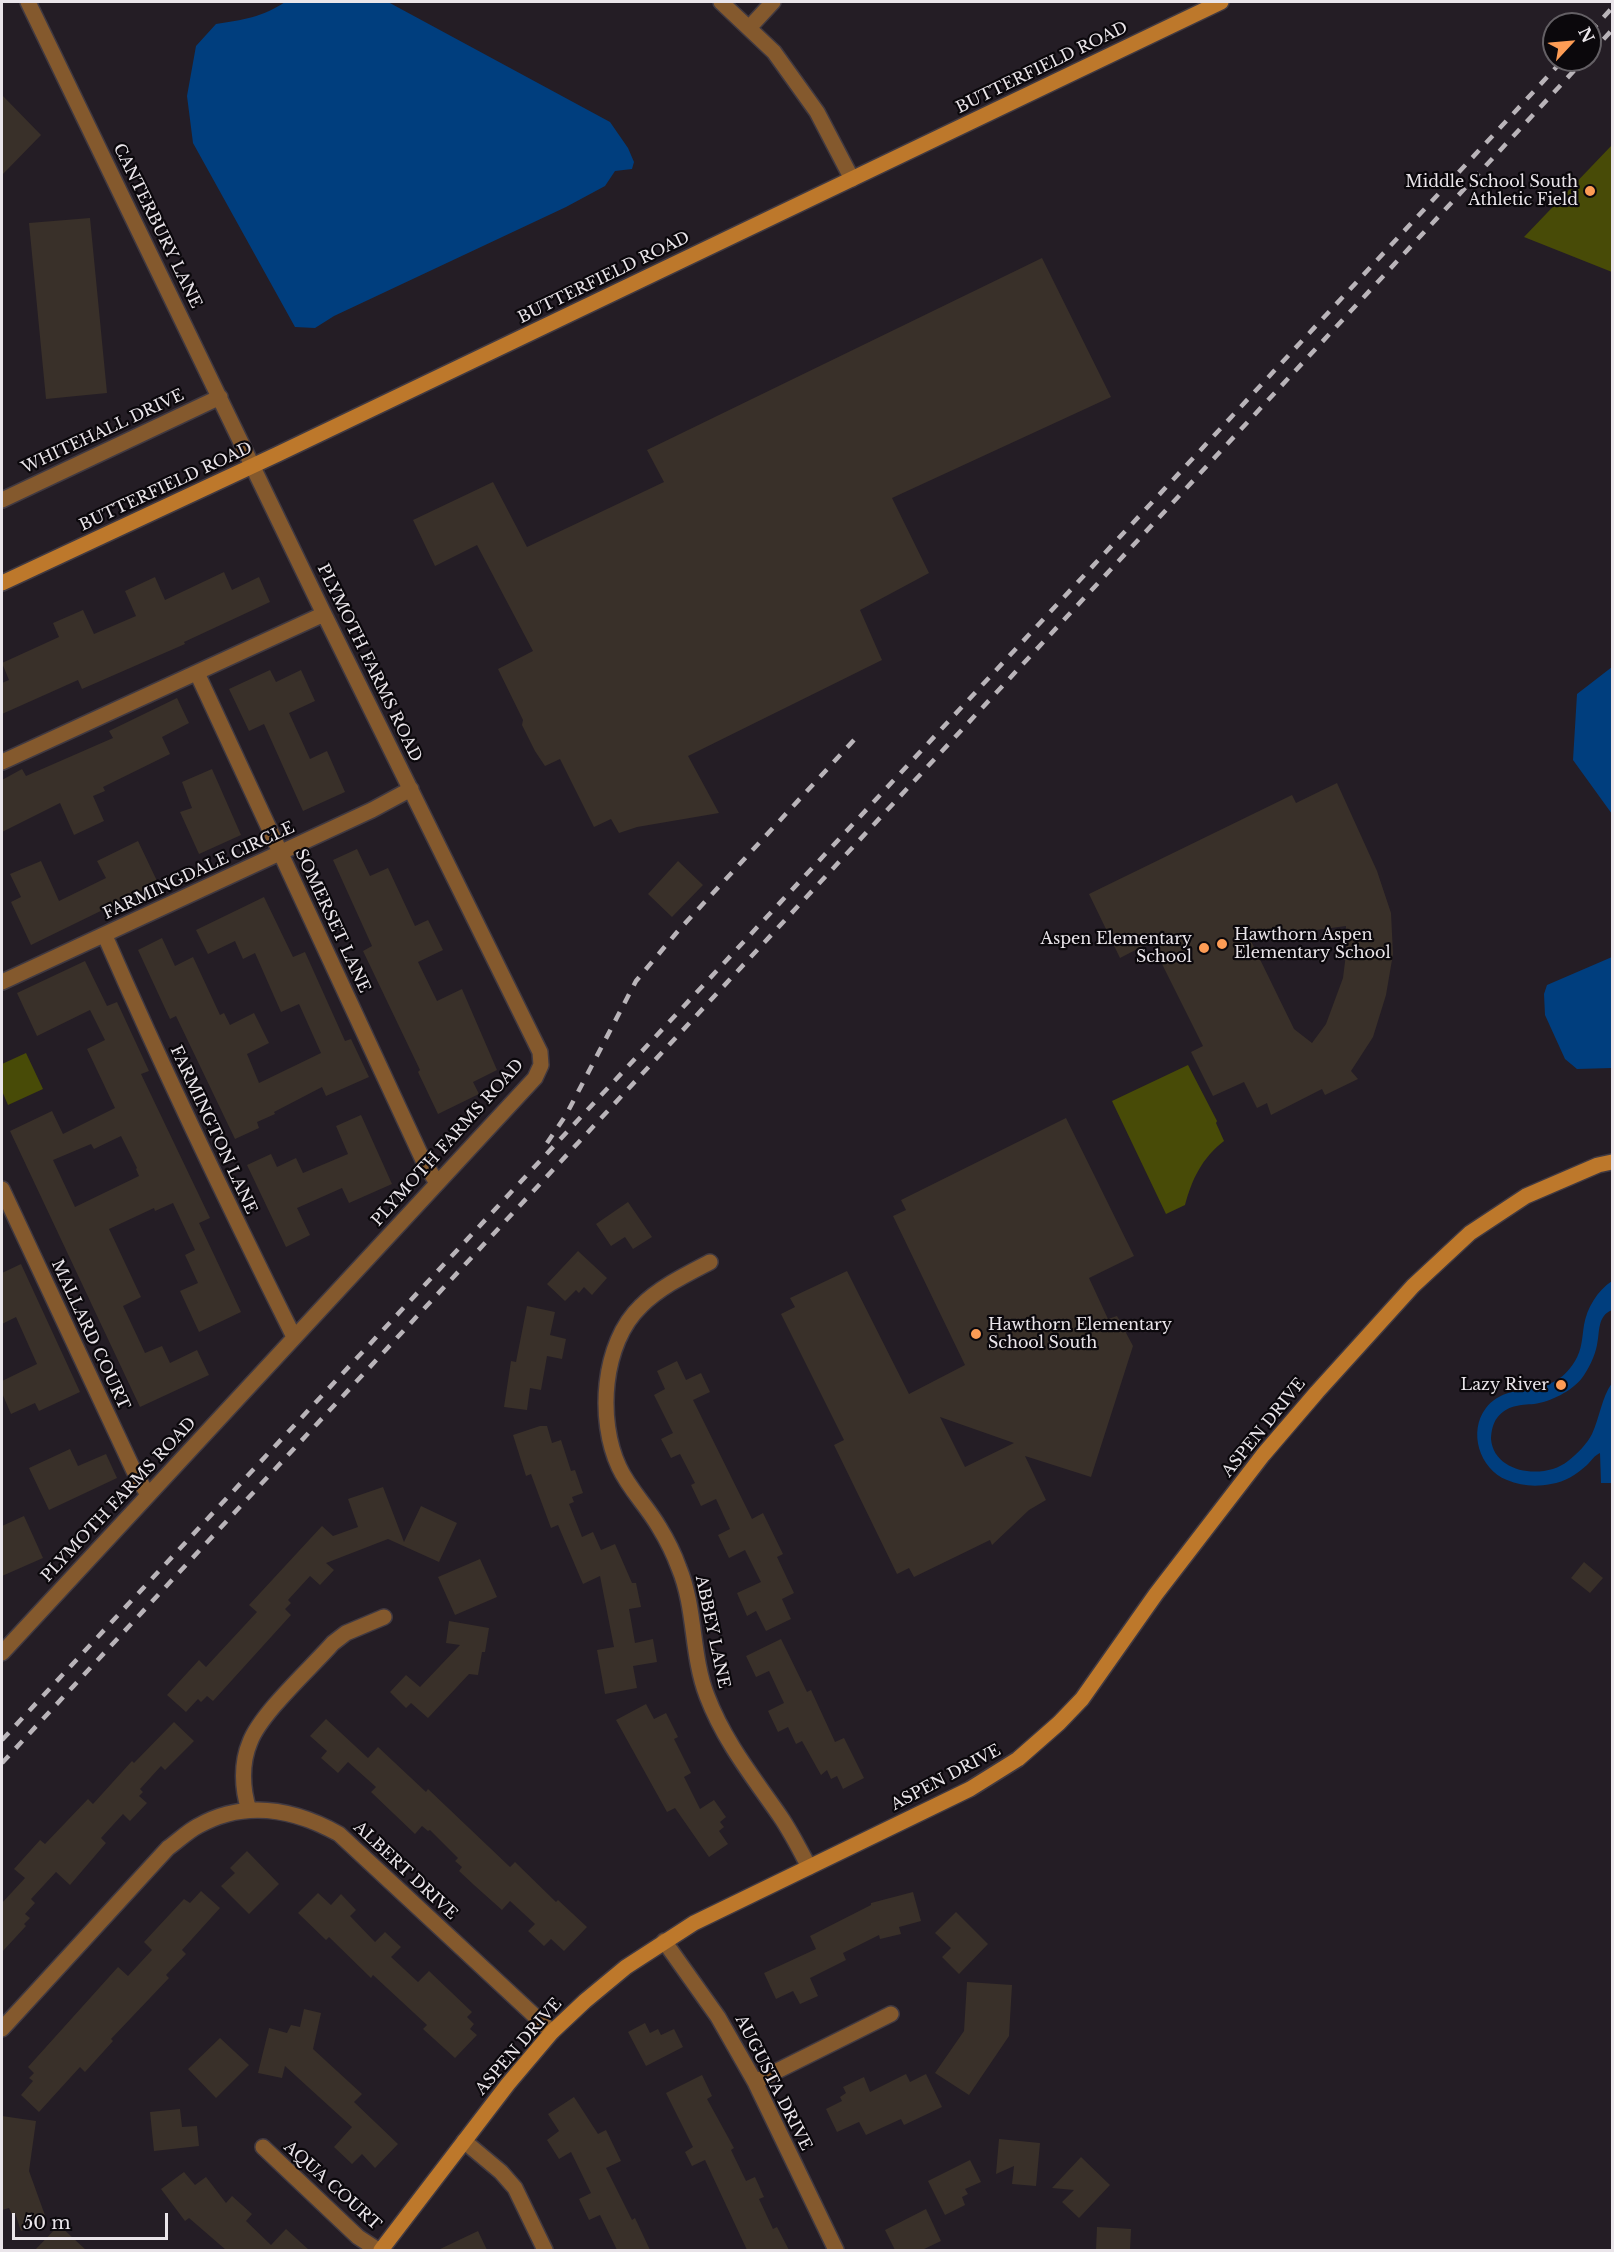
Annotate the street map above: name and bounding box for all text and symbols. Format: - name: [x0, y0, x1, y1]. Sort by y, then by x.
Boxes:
- north arrow: [1542, 12, 1602, 72]
- street label: BUTTERFIELD ROAD: [953, 18, 1131, 118]
- text: N: [1574, 24, 1599, 46]
- street label: CANTERBURY LANE: [109, 140, 205, 312]
- place label: Middle School South Athletic Field: [1405, 172, 1578, 210]
- marker: Middle School South Athletic Field: [1583, 184, 1597, 198]
- street label: BUTTERFIELD ROAD: [515, 228, 693, 328]
- street label: WHITEHALL DRIVE: [19, 386, 187, 478]
- street label: BUTTERFIELD ROAD: [76, 438, 256, 536]
- street label: PLYMOTH FARMS ROAD: [313, 561, 425, 765]
- street label: FARMINGDALE CIRCLE: [100, 818, 298, 924]
- street label: SOMERSET LANE: [290, 846, 374, 996]
- place label: Hawthorn Aspen Elementary School: [1234, 925, 1391, 963]
- place label: Aspen Elementary School: [1041, 929, 1192, 967]
- marker: Hawthorn Aspen Elementary School: [1215, 937, 1229, 951]
- marker: Aspen Elementary School: [1197, 941, 1211, 955]
- street label: FARMINGTON LANE: [166, 1043, 260, 1217]
- street label: PLYMOTH FARMS ROAD: [368, 1056, 528, 1230]
- street label: MALLARD COURT: [47, 1257, 133, 1413]
- place label: Hawthorn Elementary School South: [988, 1315, 1172, 1353]
- marker: Hawthorn Elementary School South: [969, 1327, 983, 1341]
- street label: ASPEN DRIVE: [1218, 1375, 1310, 1481]
- place label: Lazy River: [1461, 1375, 1549, 1395]
- marker: Lazy River: [1554, 1378, 1568, 1392]
- street label: PLYMOTH FARMS ROAD: [38, 1414, 200, 1586]
- street label: ABBEY LANE: [691, 1574, 733, 1690]
- street label: ASPEN DRIVE: [888, 1741, 1004, 1815]
- street label: ALBERT DRIVE: [349, 1818, 461, 1924]
- street label: ASPEN DRIVE: [472, 1995, 566, 2099]
- street label: AUGUSTA DRIVE: [731, 2012, 815, 2154]
- street label: AQUA COURT: [280, 2137, 384, 2235]
- scale bar: [15, 2201, 171, 2239]
- text: 50 m: [23, 2212, 71, 2234]

